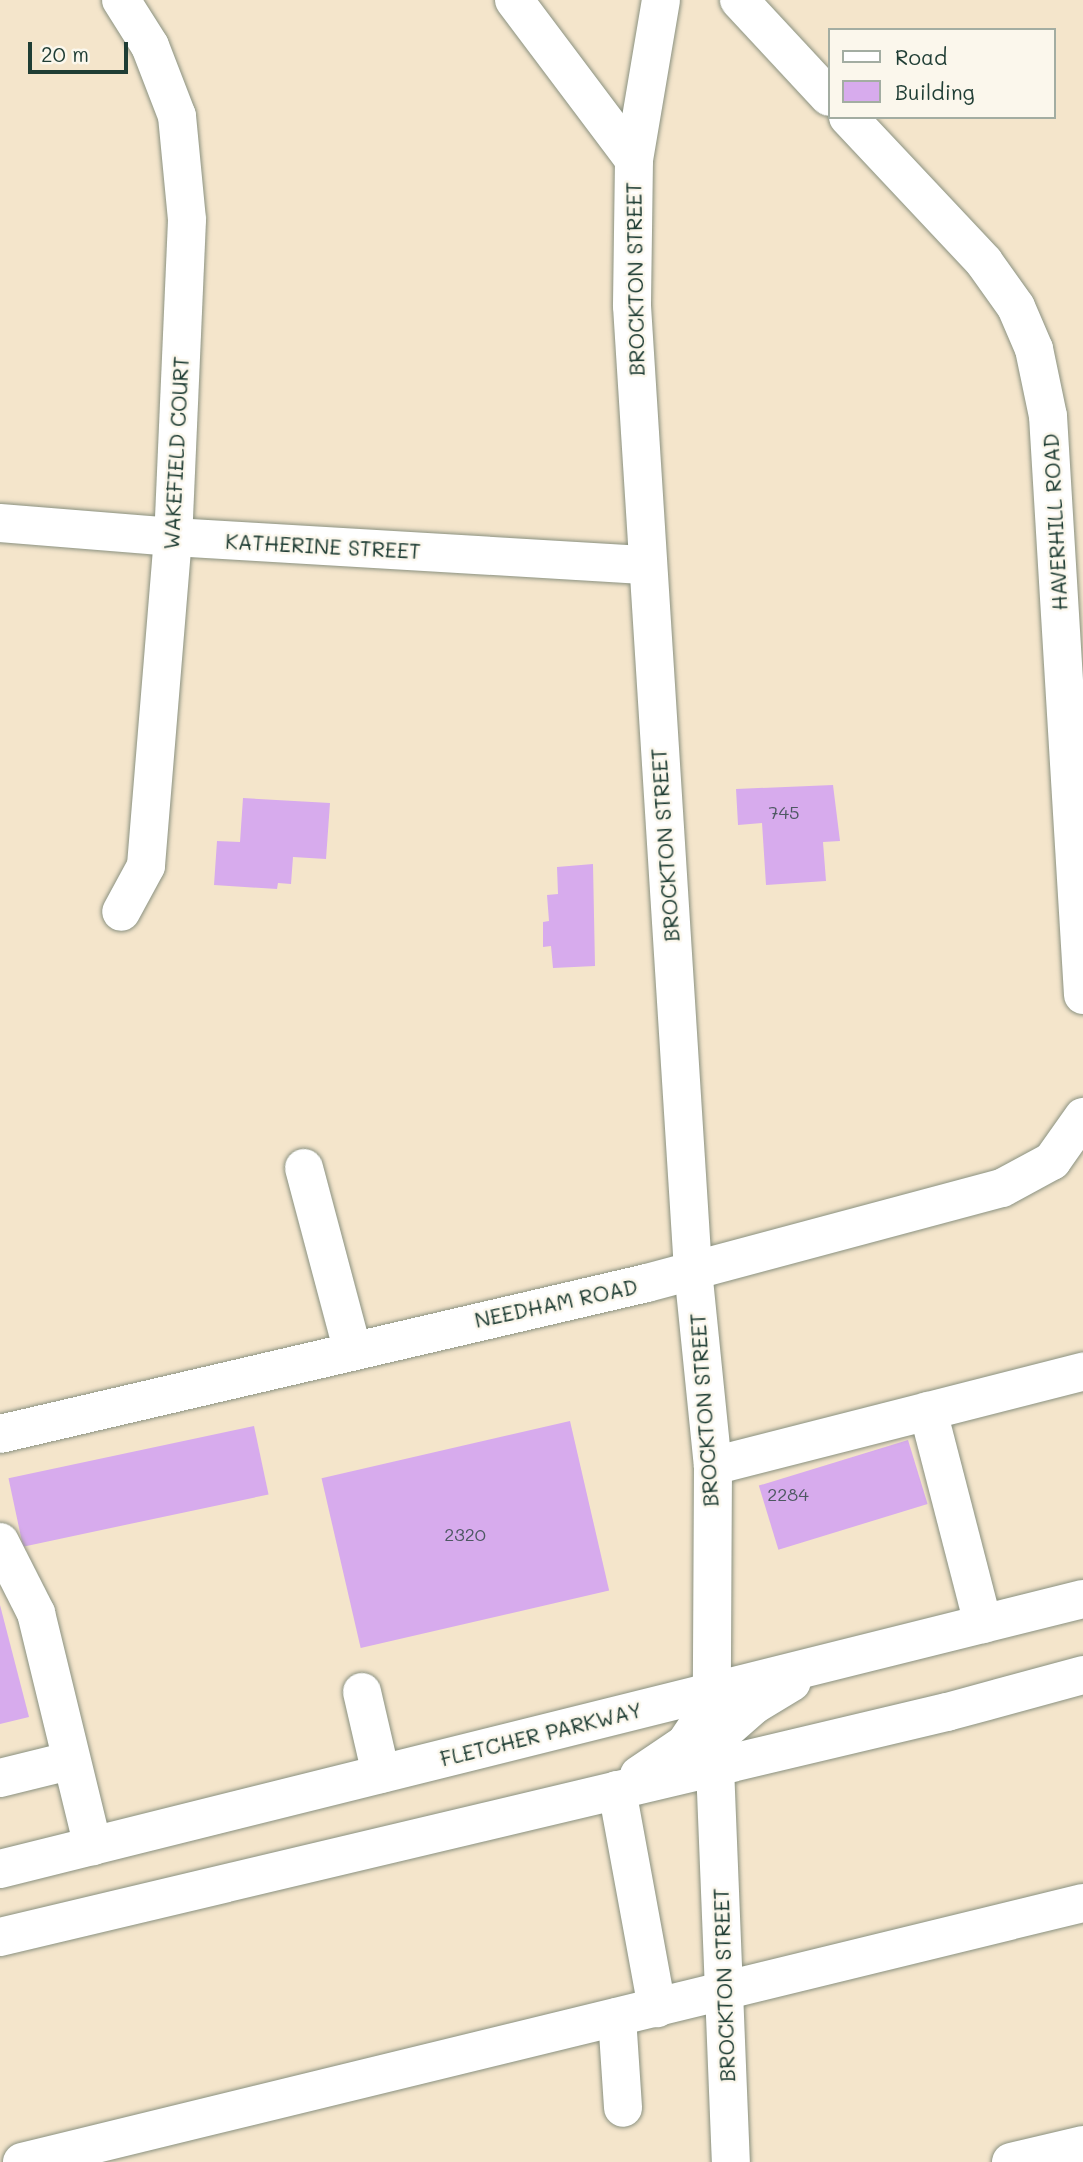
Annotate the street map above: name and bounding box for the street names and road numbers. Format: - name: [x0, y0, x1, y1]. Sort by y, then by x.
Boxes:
- street label: BROCKTON STREET: [621, 182, 649, 376]
- street label: WAKEFIELD COURT: [158, 356, 194, 550]
- street label: HAVERHILL ROAD: [1038, 433, 1072, 611]
- street label: KATHERINE STREET: [225, 528, 421, 564]
- street label: BROCKTON STREET: [646, 747, 684, 943]
- street label: NEEDHAM ROAD: [472, 1273, 640, 1333]
- street label: BROCKTON STREET: [685, 1312, 723, 1508]
- street label: FLETCHER PARKWAY: [437, 1697, 645, 1771]
- street label: BROCKTON STREET: [708, 1888, 740, 2082]

